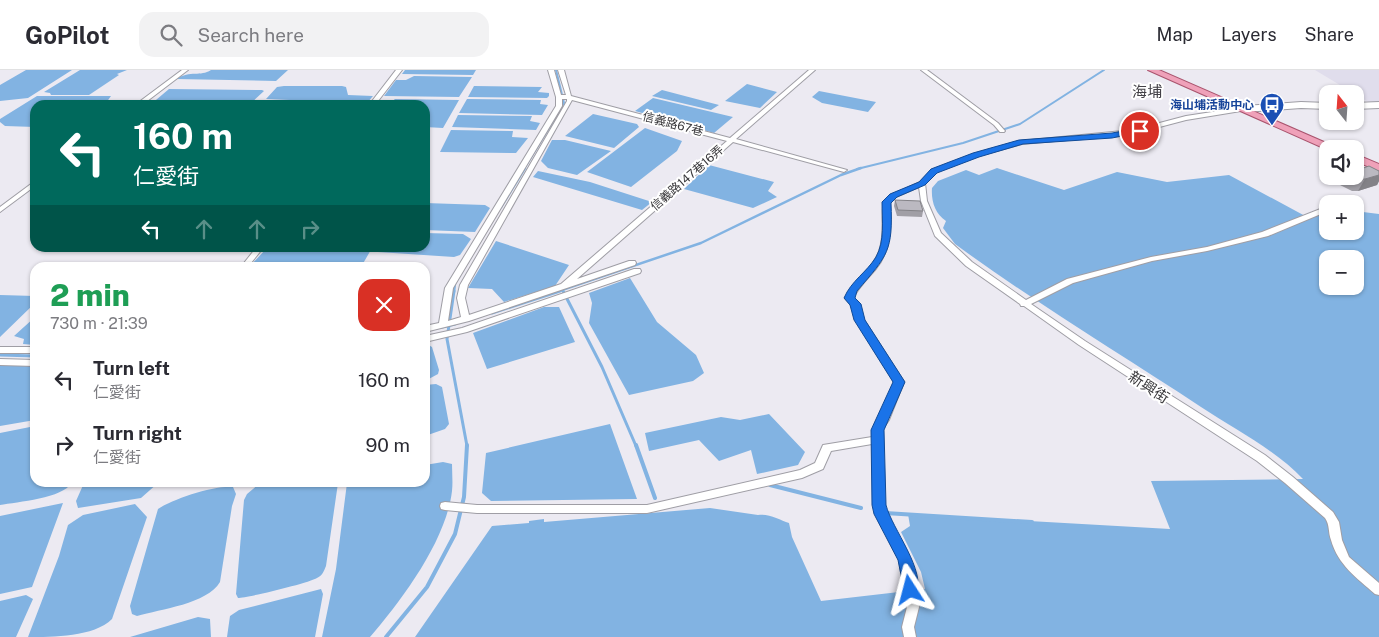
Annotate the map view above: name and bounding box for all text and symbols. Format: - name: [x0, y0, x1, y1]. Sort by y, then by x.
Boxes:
- search box: [139, 12, 489, 57]
- text: GoPilot: [25, 21, 109, 49]
- icon: search: [157, 21, 185, 49]
- text: Search here: [197, 24, 304, 46]
- text: Map: [1157, 24, 1193, 45]
- text: Layers: [1221, 24, 1277, 45]
- text: Share: [1305, 24, 1354, 45]
- district label: 海埔: [1132, 83, 1162, 100]
- north arrow: [1319, 85, 1364, 130]
- map controls: [1319, 85, 1364, 295]
- bus stop icon: 海山埔活動中心: [1259, 92, 1285, 126]
- place label: 海山埔活動中心: [1170, 98, 1254, 112]
- street label: 信義路67巷: [641, 109, 705, 139]
- pin: [1119, 110, 1161, 152]
- text: 160 m: [133, 116, 233, 157]
- icon: arrive: [1126, 117, 1154, 145]
- icon: left: [50, 120, 115, 185]
- button: sound: [1319, 140, 1364, 185]
- street label: 信義路147巷16弄: [648, 143, 726, 213]
- text: 仁愛街: [133, 163, 199, 189]
- button: +: [1319, 195, 1364, 240]
- icon: left: [137, 215, 165, 243]
- icon: ahead: [190, 215, 218, 243]
- icon: ahead: [243, 215, 271, 243]
- icon: right: [296, 215, 324, 243]
- button: −: [1319, 250, 1364, 295]
- text: 2 min: [50, 277, 130, 313]
- button: close: [358, 279, 410, 331]
- text: 730 m · 21:39: [50, 314, 148, 333]
- text: Turn left: [93, 357, 170, 379]
- icon: left: [50, 366, 78, 394]
- street label: 新興街: [1125, 368, 1173, 406]
- text: 160 m: [358, 369, 410, 391]
- text: 仁愛街: [93, 383, 141, 402]
- text: Turn right: [93, 422, 182, 444]
- icon: right: [50, 431, 78, 459]
- text: 90 m: [366, 434, 410, 456]
- text: 仁愛街: [93, 448, 141, 467]
- position arrow: [883, 563, 935, 615]

